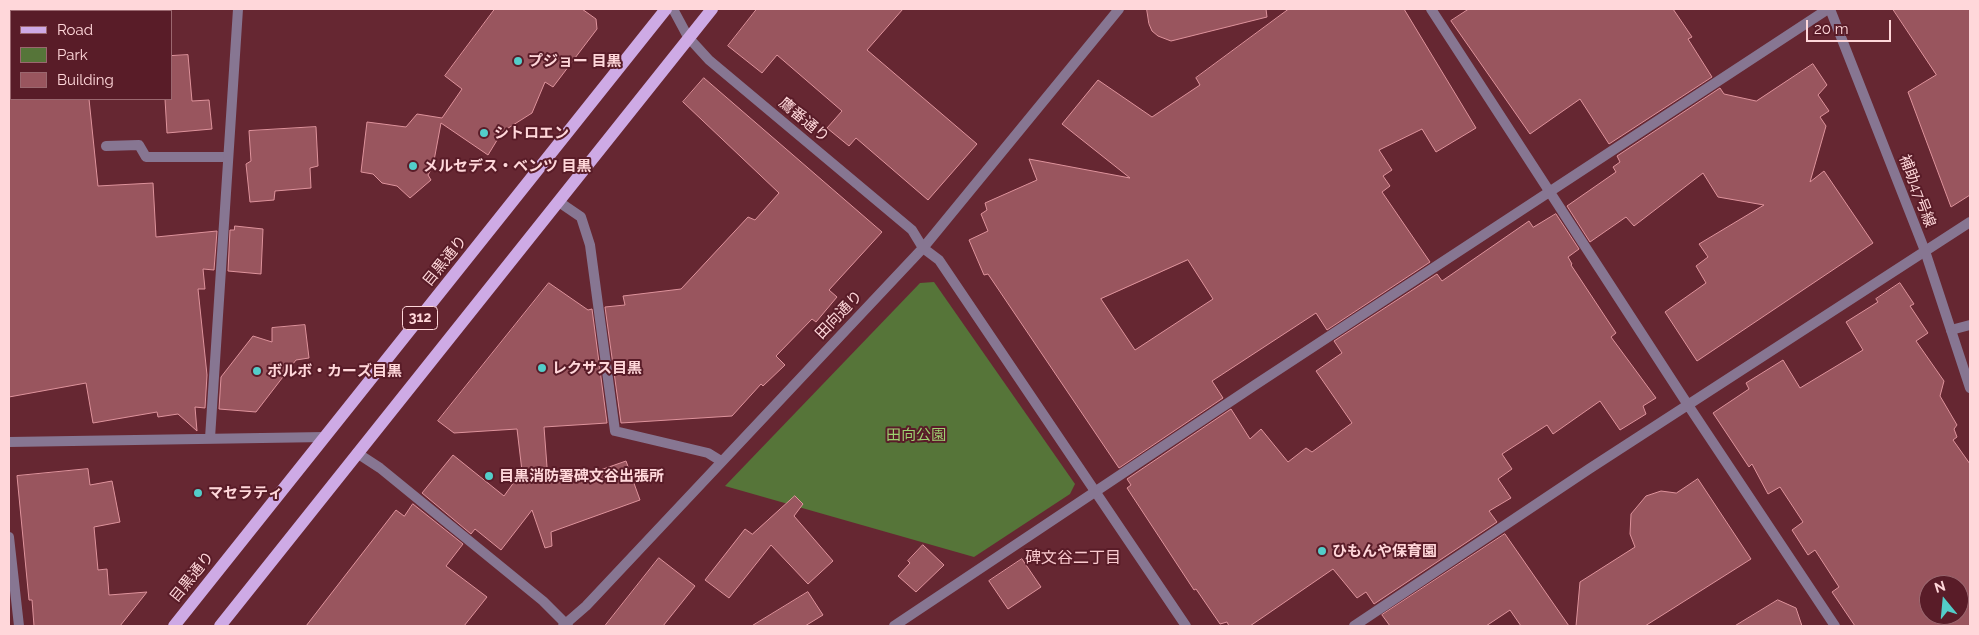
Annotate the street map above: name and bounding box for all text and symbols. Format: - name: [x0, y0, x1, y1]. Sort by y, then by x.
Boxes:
- legend: [10, 10, 172, 100]
- scale bar: [1809, 10, 1894, 42]
- text: 20 m: [1814, 20, 1849, 38]
- text: Road: [57, 21, 93, 39]
- text: Park: [57, 46, 88, 64]
- place label: プジョー 目黒: [528, 52, 622, 70]
- marker: プジョー 目黒: [512, 55, 524, 67]
- text: Building: [57, 71, 114, 89]
- street label: 鷹番通り: [775, 94, 833, 146]
- place label: シトロエン: [494, 124, 569, 142]
- marker: シトロエン: [478, 127, 490, 139]
- street label: 補助47号線: [1895, 152, 1939, 230]
- place label: メルセデス・ベンツ 目黒: [423, 157, 592, 175]
- marker: メルセデス・ベンツ 目黒: [407, 160, 419, 172]
- street label: 目黒通り: [419, 232, 471, 290]
- street label: 田向通り: [812, 287, 866, 343]
- road number: 312: [402, 306, 438, 330]
- place label: レクサス目黒: [552, 359, 642, 377]
- place label: ボルボ・カーズ目黒: [267, 362, 402, 380]
- marker: レクサス目黒: [536, 362, 548, 374]
- marker: ボルボ・カーズ目黒: [251, 365, 263, 377]
- park label: 田向公園: [886, 426, 946, 444]
- place label: 目黒消防署碑文谷出張所: [499, 467, 664, 485]
- marker: 目黒消防署碑文谷出張所: [483, 470, 495, 482]
- place label: マセラティ: [208, 484, 283, 502]
- marker: マセラティ: [192, 487, 204, 499]
- place label: ひもんや保育園: [1332, 542, 1437, 560]
- marker: ひもんや保育園: [1316, 545, 1328, 557]
- street label: 目黒通り: [166, 548, 218, 606]
- district label: 碑文谷二丁目: [1025, 548, 1121, 568]
- north arrow: [1919, 575, 1969, 625]
- text: N: [1932, 577, 1947, 596]

